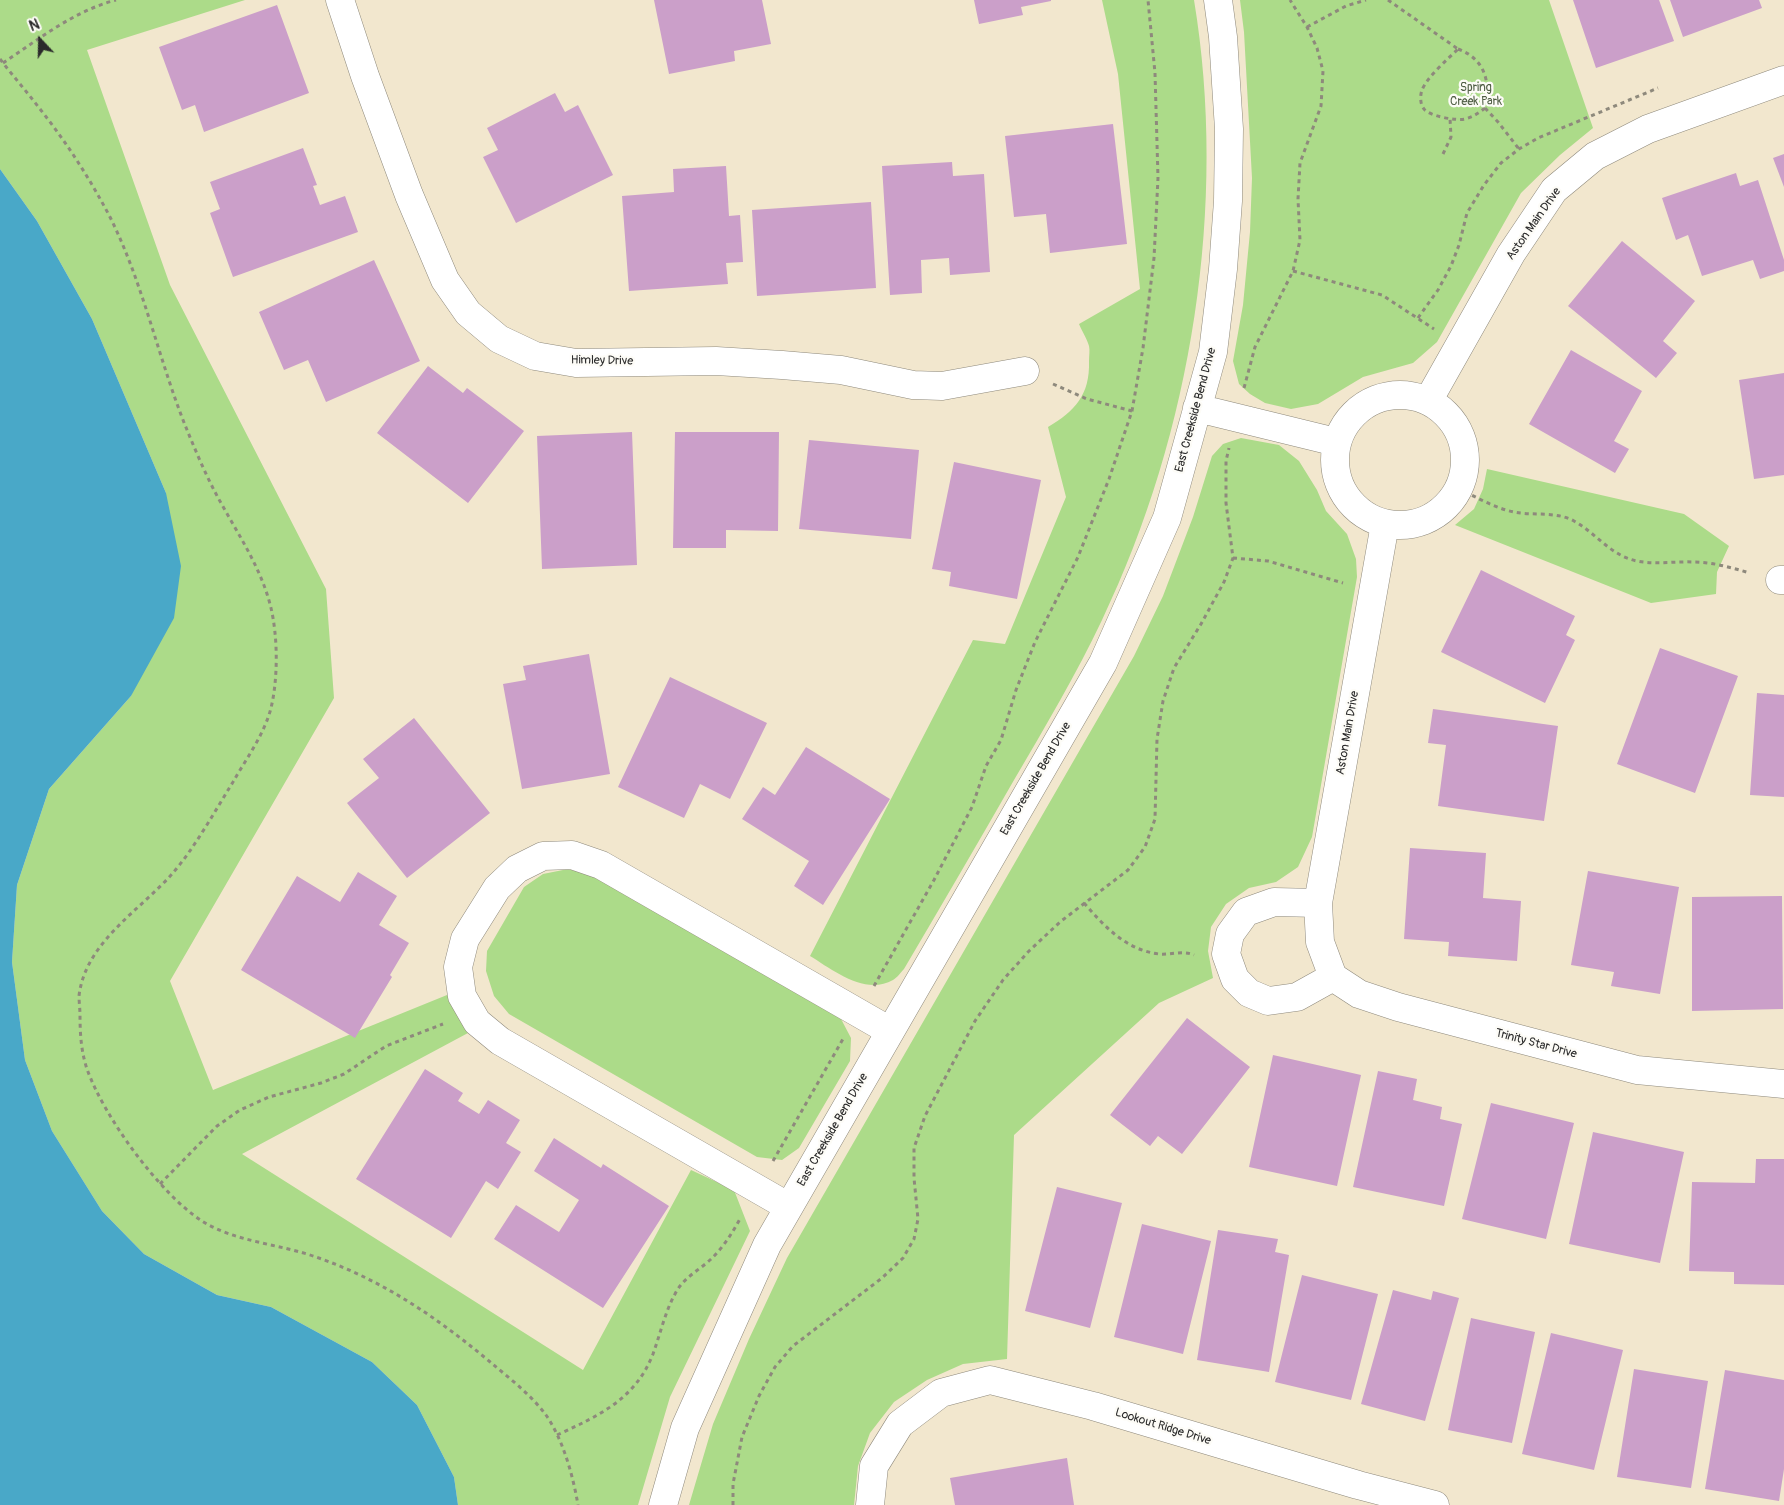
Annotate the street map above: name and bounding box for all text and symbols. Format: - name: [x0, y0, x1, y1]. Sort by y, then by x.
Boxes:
- north arrow: [15, 15, 65, 65]
- text: N: [27, 16, 42, 35]
- park label: Spring Creek Park: [1450, 81, 1502, 109]
- street label: Aston Main Drive: [1504, 185, 1564, 263]
- street label: East Creekside Bend Drive: [1172, 346, 1220, 474]
- street label: Himley Drive: [571, 353, 633, 369]
- street label: Aston Main Drive: [1334, 690, 1362, 776]
- street label: East Creekside Bend Drive: [998, 720, 1074, 838]
- street label: Trinity Star Drive: [1494, 1026, 1578, 1062]
- street label: East Creekside Bend Drive: [795, 1071, 871, 1189]
- street label: Lookout Ridge Drive: [1113, 1406, 1213, 1448]

